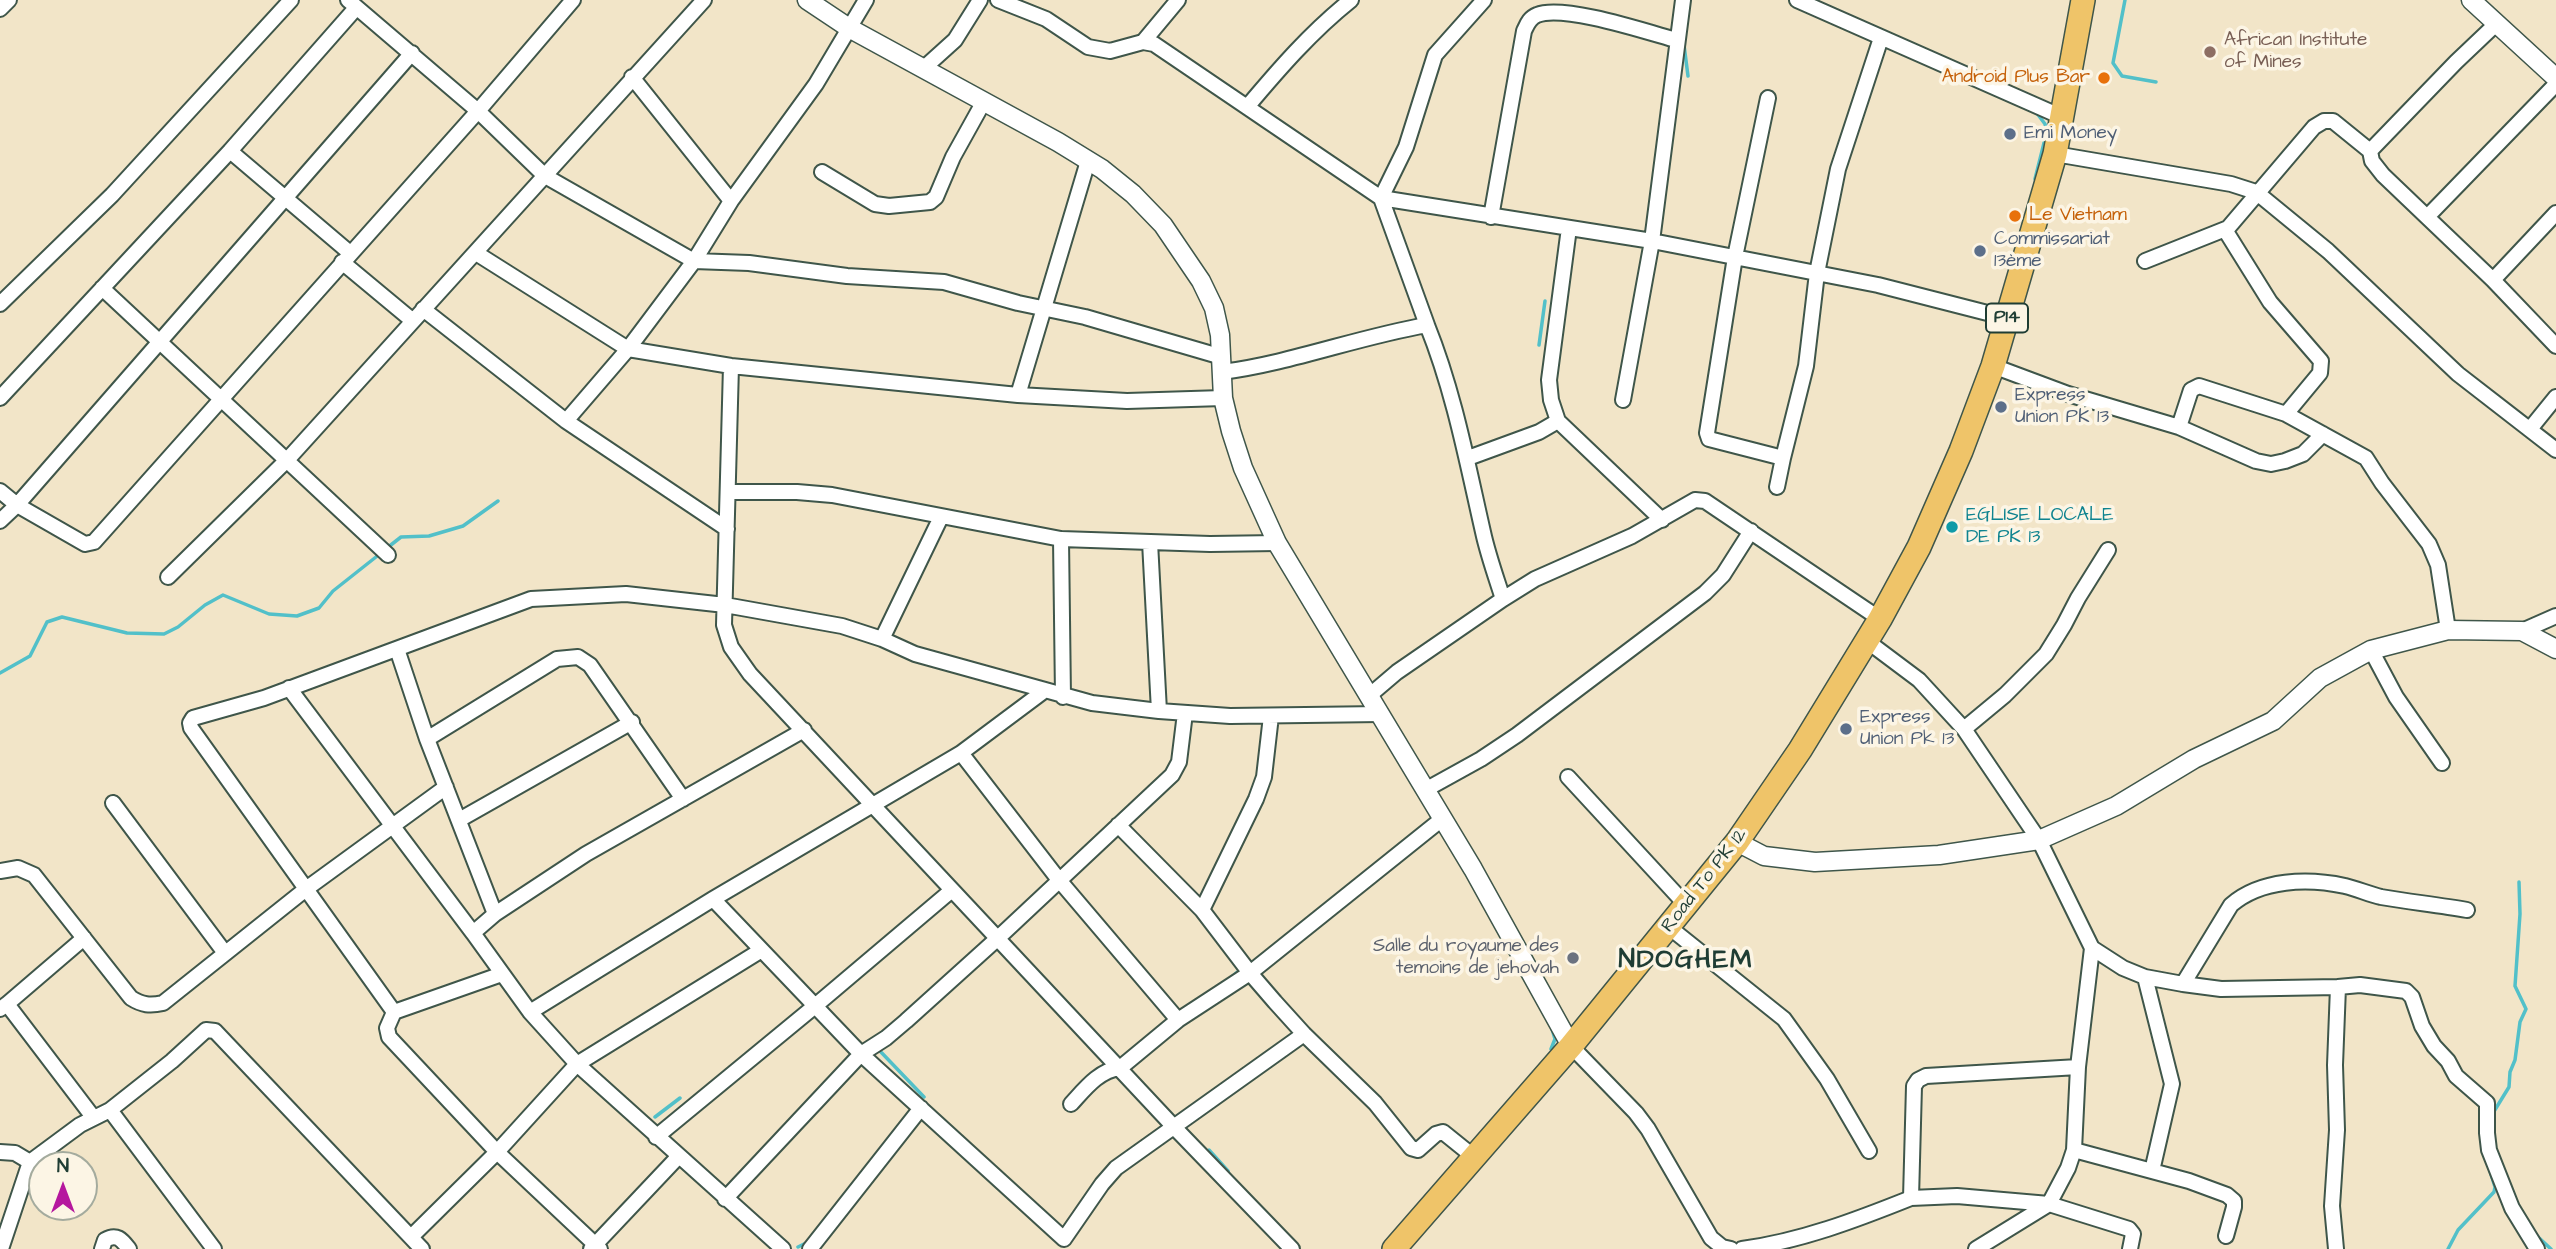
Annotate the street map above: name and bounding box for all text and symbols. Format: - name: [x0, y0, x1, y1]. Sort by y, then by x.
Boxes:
- place label: African Institute of Mines: [2224, 30, 2367, 74]
- marker: African Institute of Mines: [2202, 44, 2218, 60]
- place label: Android Plus Bar: [1942, 67, 2090, 89]
- marker: Android Plus Bar: [2096, 70, 2112, 86]
- place label: Emi Money: [2024, 123, 2117, 145]
- marker: Emi Money: [2002, 126, 2018, 142]
- place label: Le Vietnam: [2029, 205, 2127, 227]
- marker: Le Vietnam: [2007, 208, 2023, 224]
- place label: Commissariat 13ème: [1994, 229, 2110, 273]
- marker: Commissariat 13ème: [1972, 243, 1988, 259]
- road number: P14: [1986, 304, 2028, 332]
- place label: Express Union PK 13: [2015, 385, 2109, 429]
- marker: Express Union PK 13: [1993, 399, 2009, 415]
- place label: EGLISE LOCALE DE PK 13: [1966, 505, 2113, 549]
- marker: EGLISE LOCALE DE PK 13: [1944, 519, 1960, 535]
- place label: Express Union Pk 13: [1860, 707, 1954, 751]
- marker: Express Union Pk 13: [1838, 721, 1854, 737]
- street label: Road To PK 12: [1657, 824, 1753, 938]
- place label: Salle du royaume des temoins de jehovah: [1373, 936, 1559, 980]
- district label: NDOGHEM: [1619, 946, 1753, 978]
- marker: Salle du royaume des temoins de jehovah: [1565, 950, 1581, 966]
- north arrow: [28, 1151, 98, 1221]
- text: N: [57, 1153, 69, 1180]

